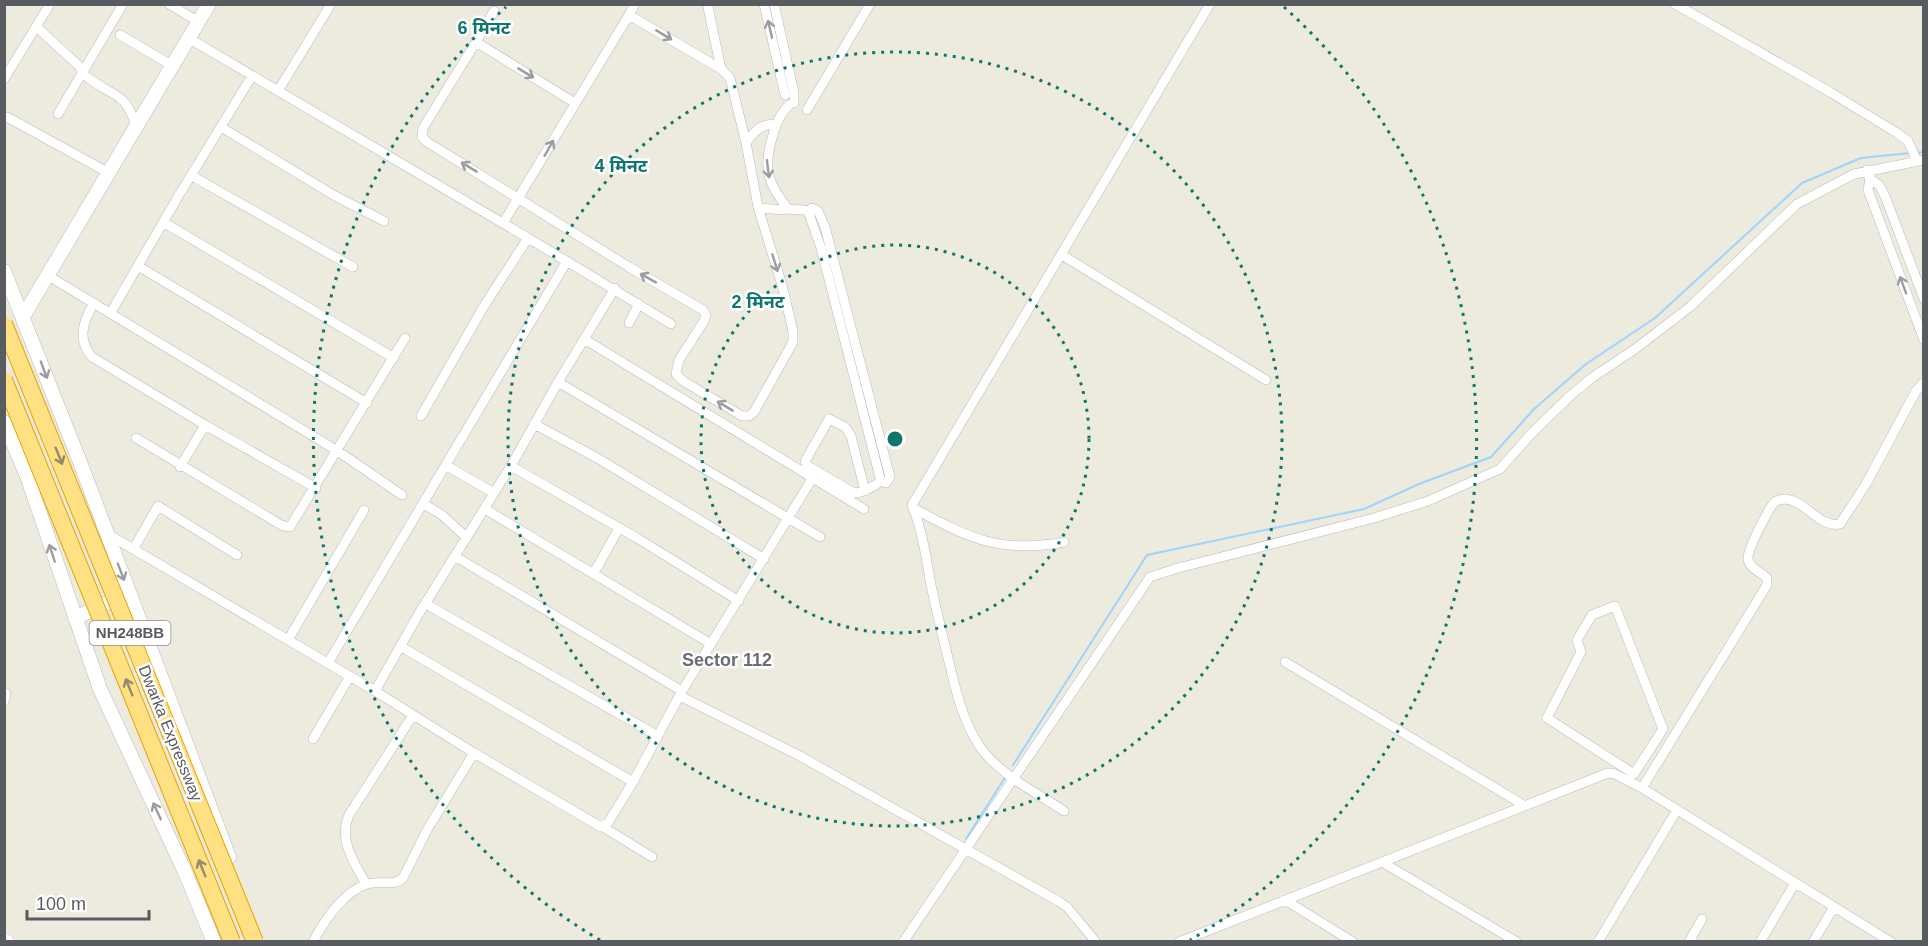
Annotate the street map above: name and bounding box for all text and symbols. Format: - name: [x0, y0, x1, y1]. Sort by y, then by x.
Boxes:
- text: 6 मिनट: [458, 18, 511, 38]
- one-way arrow: [763, 20, 775, 39]
- one-way arrow: [655, 29, 672, 41]
- one-way arrow: [517, 67, 534, 79]
- one-way arrow: [543, 140, 555, 157]
- text: 4 मिनट: [595, 156, 648, 176]
- one-way arrow: [763, 159, 774, 178]
- one-way arrow: [461, 161, 478, 173]
- one-way arrow: [770, 253, 781, 272]
- one-way arrow: [640, 272, 657, 284]
- one-way arrow: [1897, 276, 1908, 295]
- text: 2 मिनट: [732, 292, 785, 312]
- one-way arrow: [40, 360, 51, 379]
- one-way arrow: [716, 399, 733, 412]
- centre of rings: [885, 429, 905, 449]
- one-way arrow: [54, 446, 65, 465]
- one-way arrow: [46, 544, 57, 563]
- one-way arrow: [116, 562, 127, 581]
- road number: NH248BB: [90, 621, 170, 645]
- district label: Sector 112: [682, 650, 772, 670]
- street label: Dwarka Expressway: [136, 663, 206, 804]
- one-way arrow: [123, 678, 134, 697]
- one-way arrow: [151, 802, 163, 820]
- one-way arrow: [196, 859, 207, 878]
- scale bar: [27, 883, 148, 921]
- text: 100 m: [36, 894, 86, 914]

